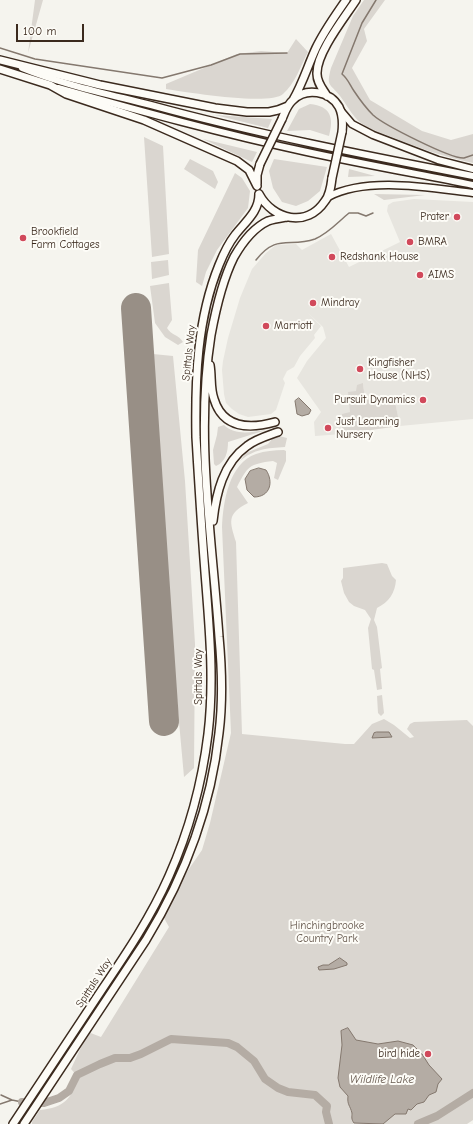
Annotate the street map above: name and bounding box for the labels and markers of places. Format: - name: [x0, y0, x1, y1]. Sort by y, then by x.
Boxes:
- place label: Prater: [420, 210, 449, 224]
- marker: Prater: [452, 212, 462, 222]
- place label: Brookfield Farm Cottages: [31, 225, 100, 251]
- marker: Brookfield Farm Cottages: [18, 233, 28, 243]
- place label: BMRA: [418, 235, 447, 249]
- marker: BMRA: [405, 237, 415, 247]
- place label: Redshank House: [340, 250, 418, 264]
- marker: Redshank House: [327, 252, 337, 262]
- place label: AIMS: [428, 268, 454, 282]
- marker: AIMS: [415, 270, 425, 280]
- place label: Mindray: [321, 296, 359, 310]
- marker: Mindray: [308, 298, 318, 308]
- place label: Marriott: [274, 319, 312, 333]
- marker: Marriott: [261, 321, 271, 331]
- place label: Kingfisher House (NHS): [368, 356, 430, 382]
- marker: Kingfisher House (NHS): [355, 364, 365, 374]
- place label: Pursuit Dynamics: [334, 393, 415, 407]
- marker: Pursuit Dynamics: [418, 395, 428, 405]
- place label: Just Learning Nursery: [336, 415, 399, 441]
- marker: Just Learning Nursery: [323, 423, 333, 433]
- place label: bird hide: [378, 1047, 420, 1061]
- marker: bird hide: [423, 1049, 433, 1059]

